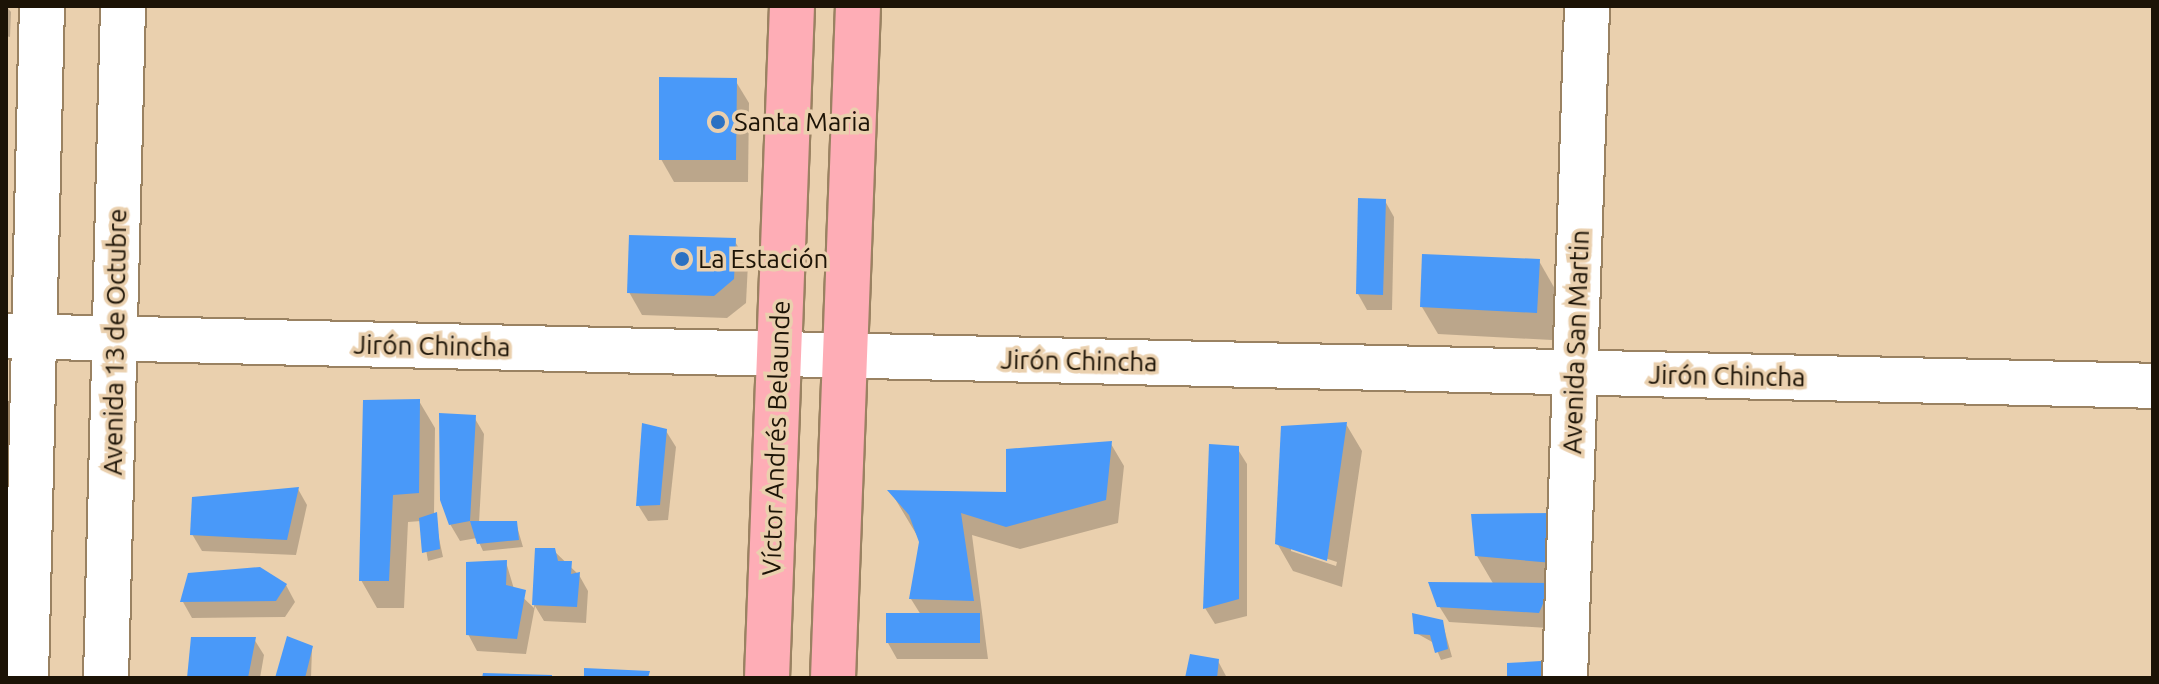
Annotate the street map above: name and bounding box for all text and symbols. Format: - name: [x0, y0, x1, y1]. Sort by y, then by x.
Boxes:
- place label: Santa Maria: [734, 106, 871, 138]
- marker: Santa Maria: [709, 113, 727, 131]
- street label: Avenida 13 de Octubre: [97, 208, 133, 476]
- street label: Avenida San Martin: [1556, 229, 1596, 455]
- place label: La Estación: [698, 243, 828, 275]
- marker: La Estación: [673, 250, 691, 268]
- street label: Víctor Andrés Belaunde: [756, 300, 796, 576]
- street label: Jirón Chincha: [353, 329, 511, 363]
- street label: Jirón Chincha: [1000, 344, 1158, 378]
- street label: Jirón Chincha: [1648, 359, 1806, 393]

